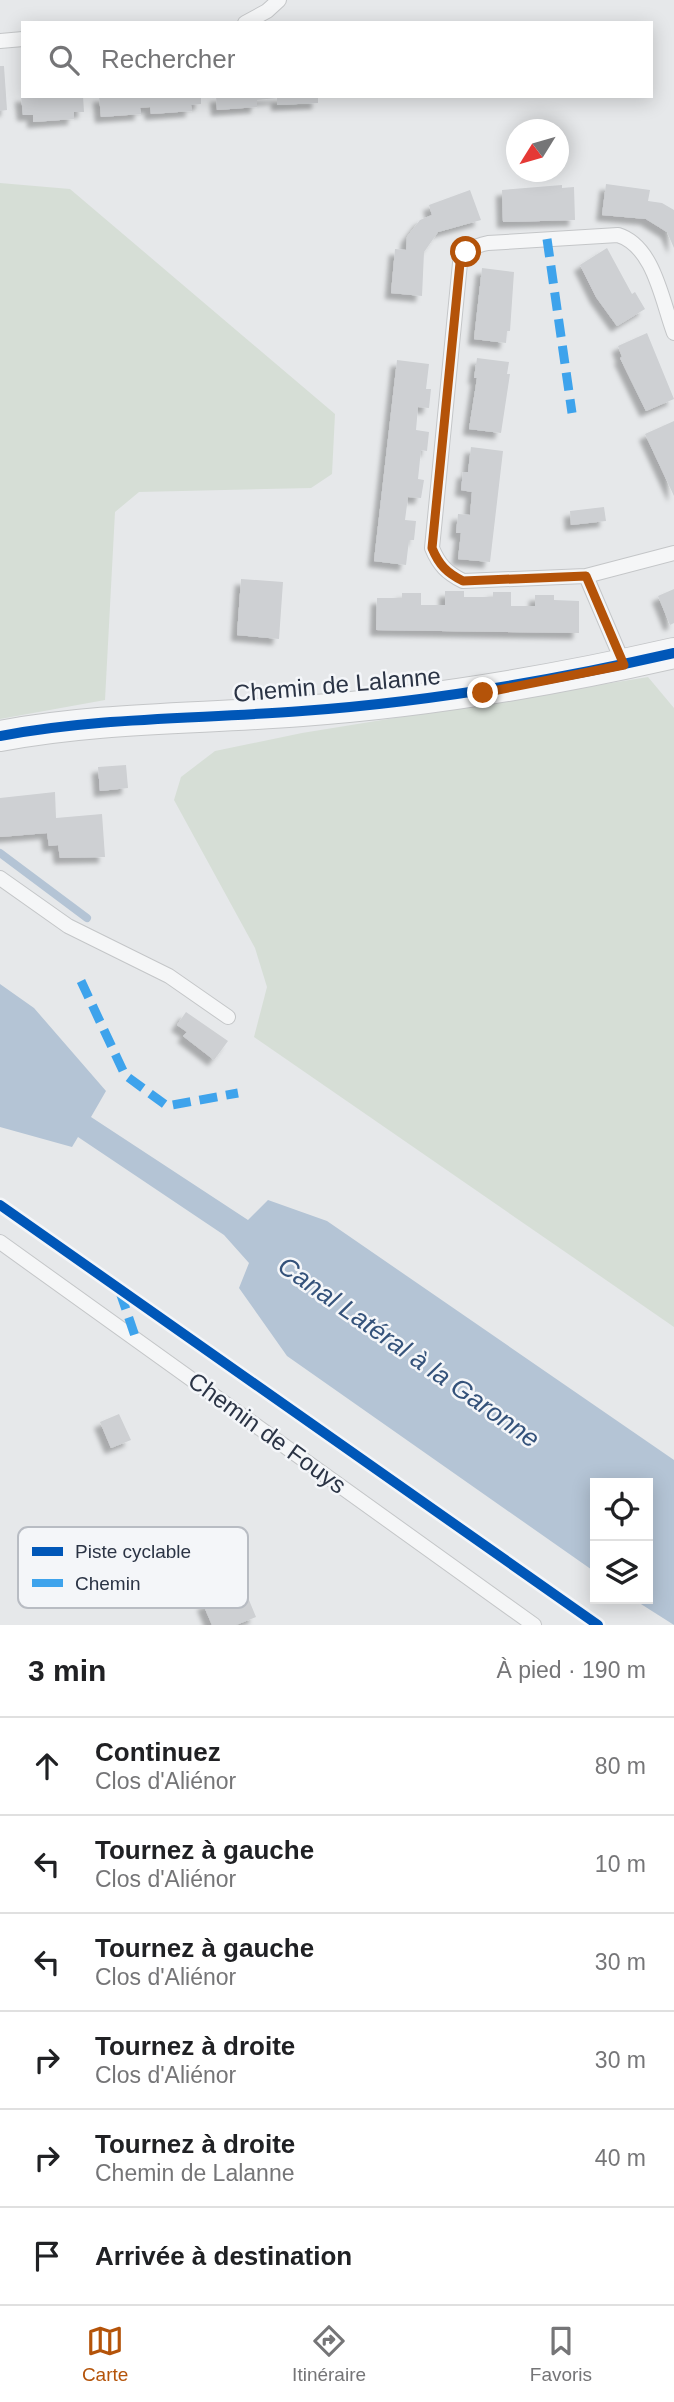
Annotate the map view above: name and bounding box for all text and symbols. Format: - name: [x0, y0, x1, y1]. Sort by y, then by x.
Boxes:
- search box: [21, 21, 653, 98]
- icon: search: [45, 41, 83, 79]
- text: Rechercher: [101, 44, 235, 74]
- north arrow: [506, 119, 569, 182]
- route start: [450, 236, 481, 267]
- street label: Chemin de Lalanne: [232, 662, 442, 707]
- route end: [467, 677, 498, 708]
- water label: Canal Latéral à la Garonne: [273, 1250, 545, 1454]
- street label: Chemin de Fouys: [183, 1366, 351, 1499]
- map controls: [590, 1478, 653, 1604]
- button: locate: [590, 1478, 653, 1541]
- legend: [18, 1527, 248, 1608]
- text: Piste cyclable: [75, 1541, 191, 1562]
- button: layers: [590, 1541, 653, 1604]
- text: Chemin: [75, 1573, 140, 1594]
- text: 3 min: [28, 1654, 106, 1687]
- text: À pied · 190 m: [496, 1657, 646, 1683]
- text: Continuez: [95, 1737, 221, 1767]
- icon: ahead: [28, 1747, 66, 1785]
- text: 80 m: [595, 1753, 646, 1779]
- text: Clos d'Aliénor: [95, 1768, 236, 1794]
- text: Tournez à gauche: [95, 1835, 314, 1865]
- icon: left: [28, 1845, 66, 1883]
- text: 10 m: [595, 1851, 646, 1877]
- text: Clos d'Aliénor: [95, 1866, 236, 1892]
- text: Tournez à gauche: [95, 1933, 314, 1963]
- icon: left: [28, 1943, 66, 1981]
- text: 30 m: [595, 1949, 646, 1975]
- text: Clos d'Aliénor: [95, 1964, 236, 1990]
- text: Tournez à droite: [95, 2031, 295, 2061]
- icon: right: [28, 2041, 66, 2079]
- text: 30 m: [595, 2047, 646, 2073]
- text: Clos d'Aliénor: [95, 2062, 236, 2088]
- text: Tournez à droite: [95, 2129, 295, 2159]
- icon: right: [28, 2139, 66, 2177]
- text: 40 m: [595, 2145, 646, 2171]
- text: Chemin de Lalanne: [95, 2160, 294, 2186]
- icon: arrive: [28, 2237, 66, 2275]
- text: Arrivée à destination: [95, 2241, 352, 2271]
- tab: Carte: [82, 2322, 128, 2386]
- tab: Itinéraire: [292, 2322, 366, 2386]
- tab: Favoris: [530, 2322, 592, 2386]

